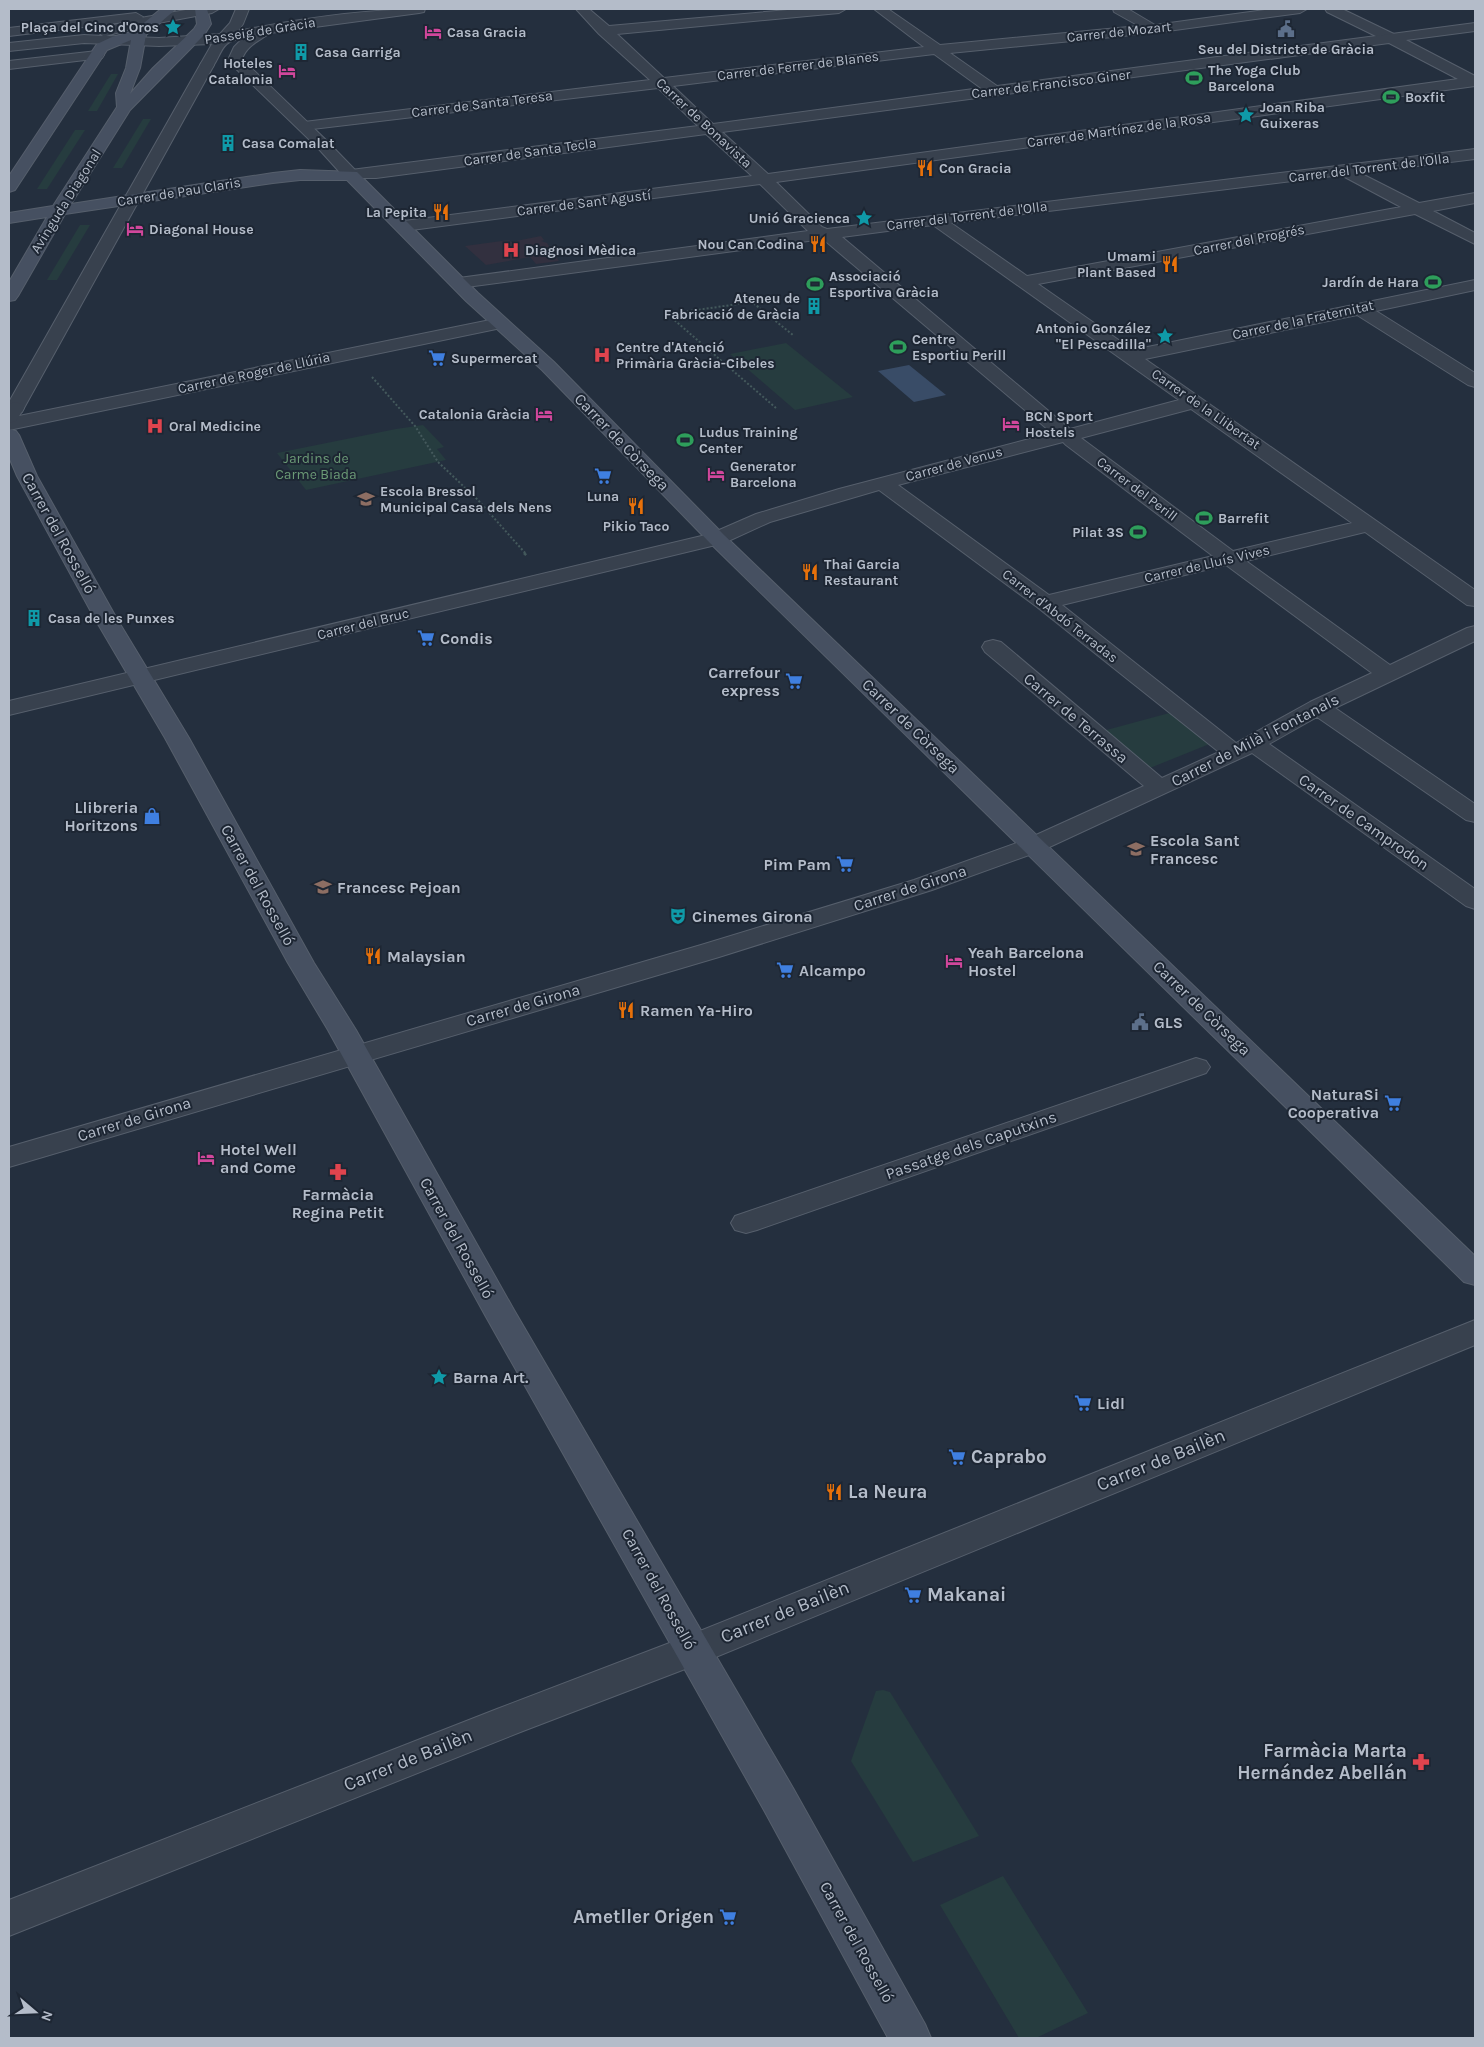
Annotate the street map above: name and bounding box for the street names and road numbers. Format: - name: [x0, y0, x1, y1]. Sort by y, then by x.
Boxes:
- street label: Passeig de Gràcia: [203, 14, 317, 48]
- street label: Carrer de Mozart: [1066, 18, 1172, 46]
- street label: Carrer de Ferrer de Blanes: [716, 48, 880, 84]
- street label: Carrer de Francisco Giner: [970, 66, 1132, 102]
- street label: Carrer de Bonavista: [653, 74, 755, 172]
- street label: Carrer de Santa Teresa: [410, 87, 554, 121]
- street label: Carrer de Martínez de la Rosa: [1026, 109, 1212, 151]
- street label: Carrer de Santa Tecla: [463, 134, 597, 170]
- street label: Avinguda Diagonal: [27, 146, 105, 256]
- street label: Carrer del Torrent de l'Olla: [1288, 150, 1450, 186]
- street label: Carrer de Pau Claris: [116, 174, 242, 210]
- street label: Carrer de Sant Agustí: [516, 186, 653, 220]
- street label: Carrer del Torrent de l'Olla: [886, 198, 1048, 234]
- street label: Carrer del Progrés: [1192, 221, 1306, 259]
- street label: Carrer de la Fraternitat: [1231, 297, 1375, 343]
- street label: Carrer de Roger de Llúria: [176, 349, 332, 397]
- street label: Carrer de la Llibertat: [1148, 365, 1264, 453]
- street label: Carrer de Còrsega: [571, 389, 673, 495]
- street label: Carrer de Venus: [904, 443, 1004, 485]
- street label: Carrer del Perill: [1093, 453, 1181, 525]
- street label: Carrer del Rosselló: [18, 469, 100, 597]
- street label: Carrer de Lluís Vives: [1143, 541, 1271, 587]
- street label: Carrer d'Abdó Terradas: [999, 566, 1121, 666]
- street label: Carrer del Bruc: [315, 604, 411, 644]
- street label: Carrer de Terrassa: [1020, 669, 1132, 767]
- street label: Carrer de Còrsega: [858, 675, 964, 777]
- street label: Carrer de Milà i Fontanals: [1168, 689, 1342, 791]
- street label: Carrer de Camprodon: [1295, 770, 1433, 874]
- street label: Carrer del Rosselló: [217, 821, 299, 949]
- street label: Carrer de Girona: [851, 861, 969, 915]
- street label: Carrer de Còrsega: [1149, 957, 1255, 1059]
- street label: Carrer de Girona: [464, 980, 582, 1030]
- street label: Carrer de Girona: [75, 1093, 193, 1145]
- street label: Passatge dels Caputxins: [883, 1107, 1059, 1183]
- street label: Carrer del Rosselló: [416, 1174, 498, 1302]
- street label: Carrer de Bailèn: [1093, 1424, 1229, 1496]
- street label: Carrer del Rosselló: [618, 1525, 700, 1653]
- street label: Carrer de Bailèn: [717, 1576, 853, 1648]
- street label: Carrer de Bailèn: [340, 1724, 476, 1796]
- street label: Carrer del Rosselló: [816, 1878, 898, 2006]

